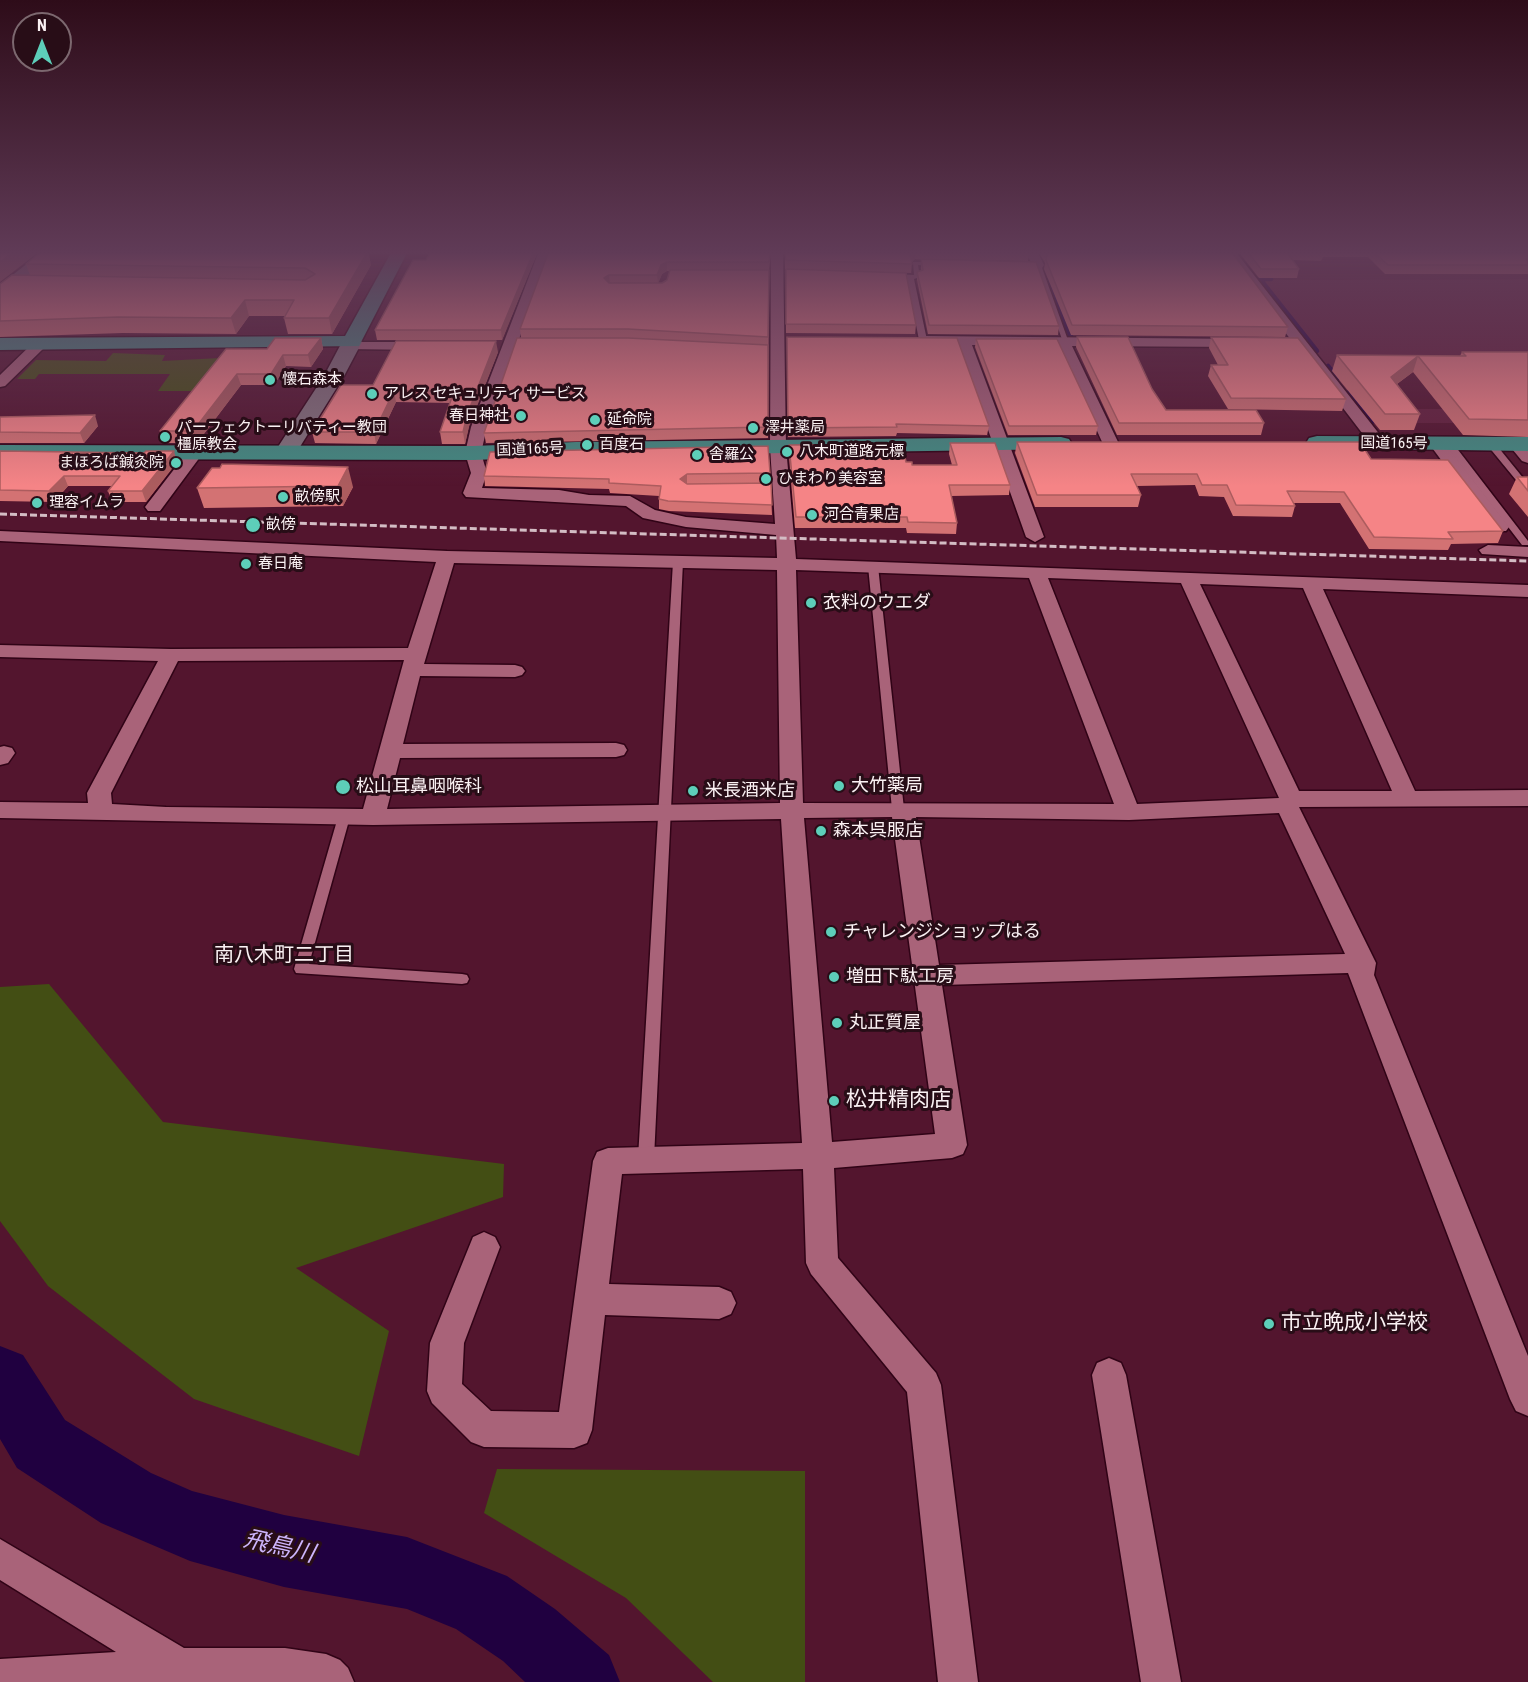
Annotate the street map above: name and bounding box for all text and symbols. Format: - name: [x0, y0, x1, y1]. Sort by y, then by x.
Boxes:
- north arrow: [12, 12, 72, 72]
- text: N: [37, 16, 47, 35]
- place label: 懐石森本: [282, 371, 342, 389]
- marker: 懐石森本: [263, 373, 277, 387]
- place label: アレス セキュリティ サービス: [384, 385, 586, 403]
- marker: アレス セキュリティ サービス: [365, 387, 379, 401]
- place label: 春日神社: [449, 407, 509, 425]
- marker: 春日神社: [514, 409, 528, 423]
- place label: 延命院: [607, 411, 652, 429]
- marker: 延命院: [588, 413, 602, 427]
- place label: パーフェクトーリバティー教団 橿原教会: [177, 419, 387, 454]
- place label: 澤井薬局: [765, 419, 825, 437]
- marker: 澤井薬局: [746, 421, 760, 435]
- marker: パーフェクトーリバティー教団 橿原教会: [158, 430, 172, 444]
- street label: 国道165号: [1360, 434, 1428, 454]
- place label: 百度石: [599, 436, 644, 454]
- marker: 百度石: [580, 438, 594, 452]
- street label: 国道165号: [496, 440, 564, 460]
- place label: 八木町道路元標: [799, 443, 904, 461]
- marker: 八木町道路元標: [780, 445, 794, 459]
- place label: 舎羅公: [709, 446, 754, 464]
- marker: 舎羅公: [690, 448, 704, 462]
- place label: まほろば鍼灸院: [59, 454, 164, 472]
- marker: まほろば鍼灸院: [169, 456, 183, 470]
- place label: ひまわり美容室: [778, 470, 883, 488]
- marker: ひまわり美容室: [759, 472, 773, 486]
- place label: 畝傍駅: [295, 488, 340, 506]
- marker: 畝傍駅: [276, 490, 290, 504]
- place label: 理容イムラ: [49, 494, 124, 512]
- marker: 理容イムラ: [30, 496, 44, 510]
- place label: 河合青果店: [824, 506, 899, 524]
- marker: 河合青果店: [805, 508, 819, 522]
- marker: 畝傍: [244, 516, 262, 534]
- place label: 畝傍: [266, 516, 296, 534]
- place label: 春日庵: [258, 555, 303, 573]
- marker: 春日庵: [239, 557, 253, 571]
- place label: 衣料のウエダ: [823, 592, 931, 614]
- marker: 衣料のウエダ: [804, 596, 818, 610]
- place label: 大竹薬局: [851, 775, 923, 797]
- place label: 松山耳鼻咽喉科: [356, 776, 482, 798]
- marker: 松山耳鼻咽喉科: [334, 778, 352, 796]
- marker: 大竹薬局: [832, 779, 846, 793]
- place label: 米長酒米店: [705, 780, 795, 802]
- marker: 米長酒米店: [686, 784, 700, 798]
- place label: 森本呉服店: [833, 820, 923, 842]
- marker: 森本呉服店: [814, 824, 828, 838]
- place label: チャレンジショップはる: [843, 921, 1041, 943]
- marker: チャレンジショップはる: [824, 925, 838, 939]
- district label: 南八木町二丁目: [214, 944, 354, 968]
- place label: 増田下駄工房: [846, 966, 954, 988]
- marker: 増田下駄工房: [827, 970, 841, 984]
- place label: 丸正質屋: [849, 1012, 921, 1034]
- marker: 丸正質屋: [830, 1016, 844, 1030]
- place label: 松井精肉店: [846, 1088, 951, 1114]
- marker: 松井精肉店: [827, 1094, 841, 1108]
- place label: 市立晩成小学校: [1281, 1311, 1428, 1337]
- marker: 市立晩成小学校: [1262, 1317, 1276, 1331]
- water label: 飛鳥川: [241, 1526, 317, 1570]

